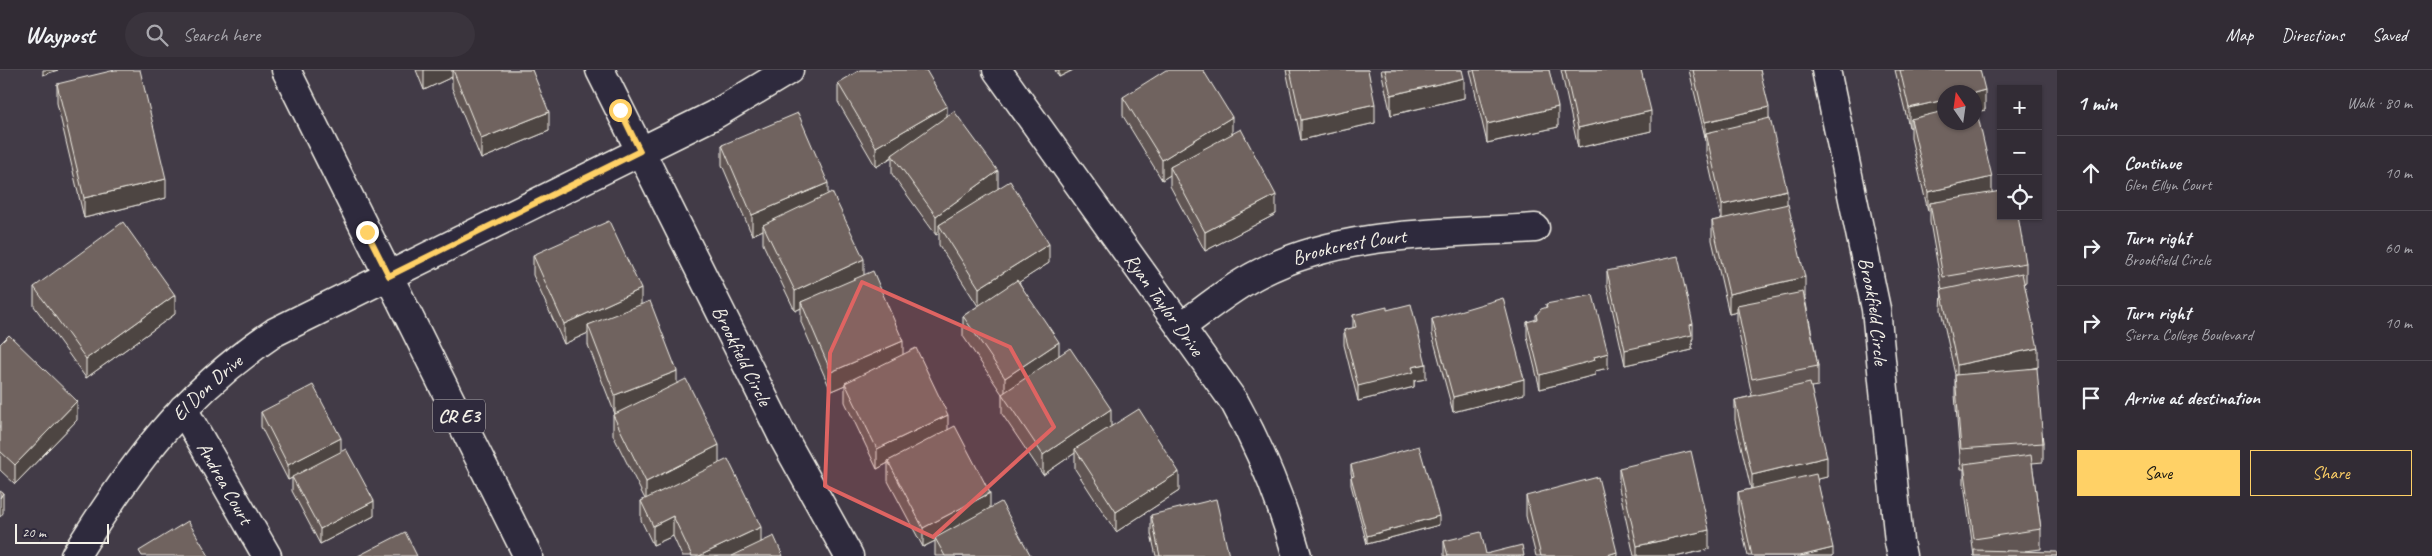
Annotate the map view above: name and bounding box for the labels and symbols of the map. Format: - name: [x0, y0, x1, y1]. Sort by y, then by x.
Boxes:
- north arrow: [1937, 85, 1982, 130]
- route start: [609, 99, 632, 122]
- route end: [356, 221, 379, 244]
- street label: Brookcrest Court: [1288, 223, 1410, 271]
- street label: Ryan Taylor Drive: [1119, 248, 1210, 362]
- street label: Brookfield Circle: [1853, 255, 1894, 368]
- street label: Brookfield Circle: [707, 301, 778, 411]
- street label: El Don Drive: [166, 347, 248, 426]
- road number: CR E3: [433, 400, 485, 432]
- street label: Andrea Court: [192, 437, 260, 531]
- scale bar: [15, 521, 109, 544]

